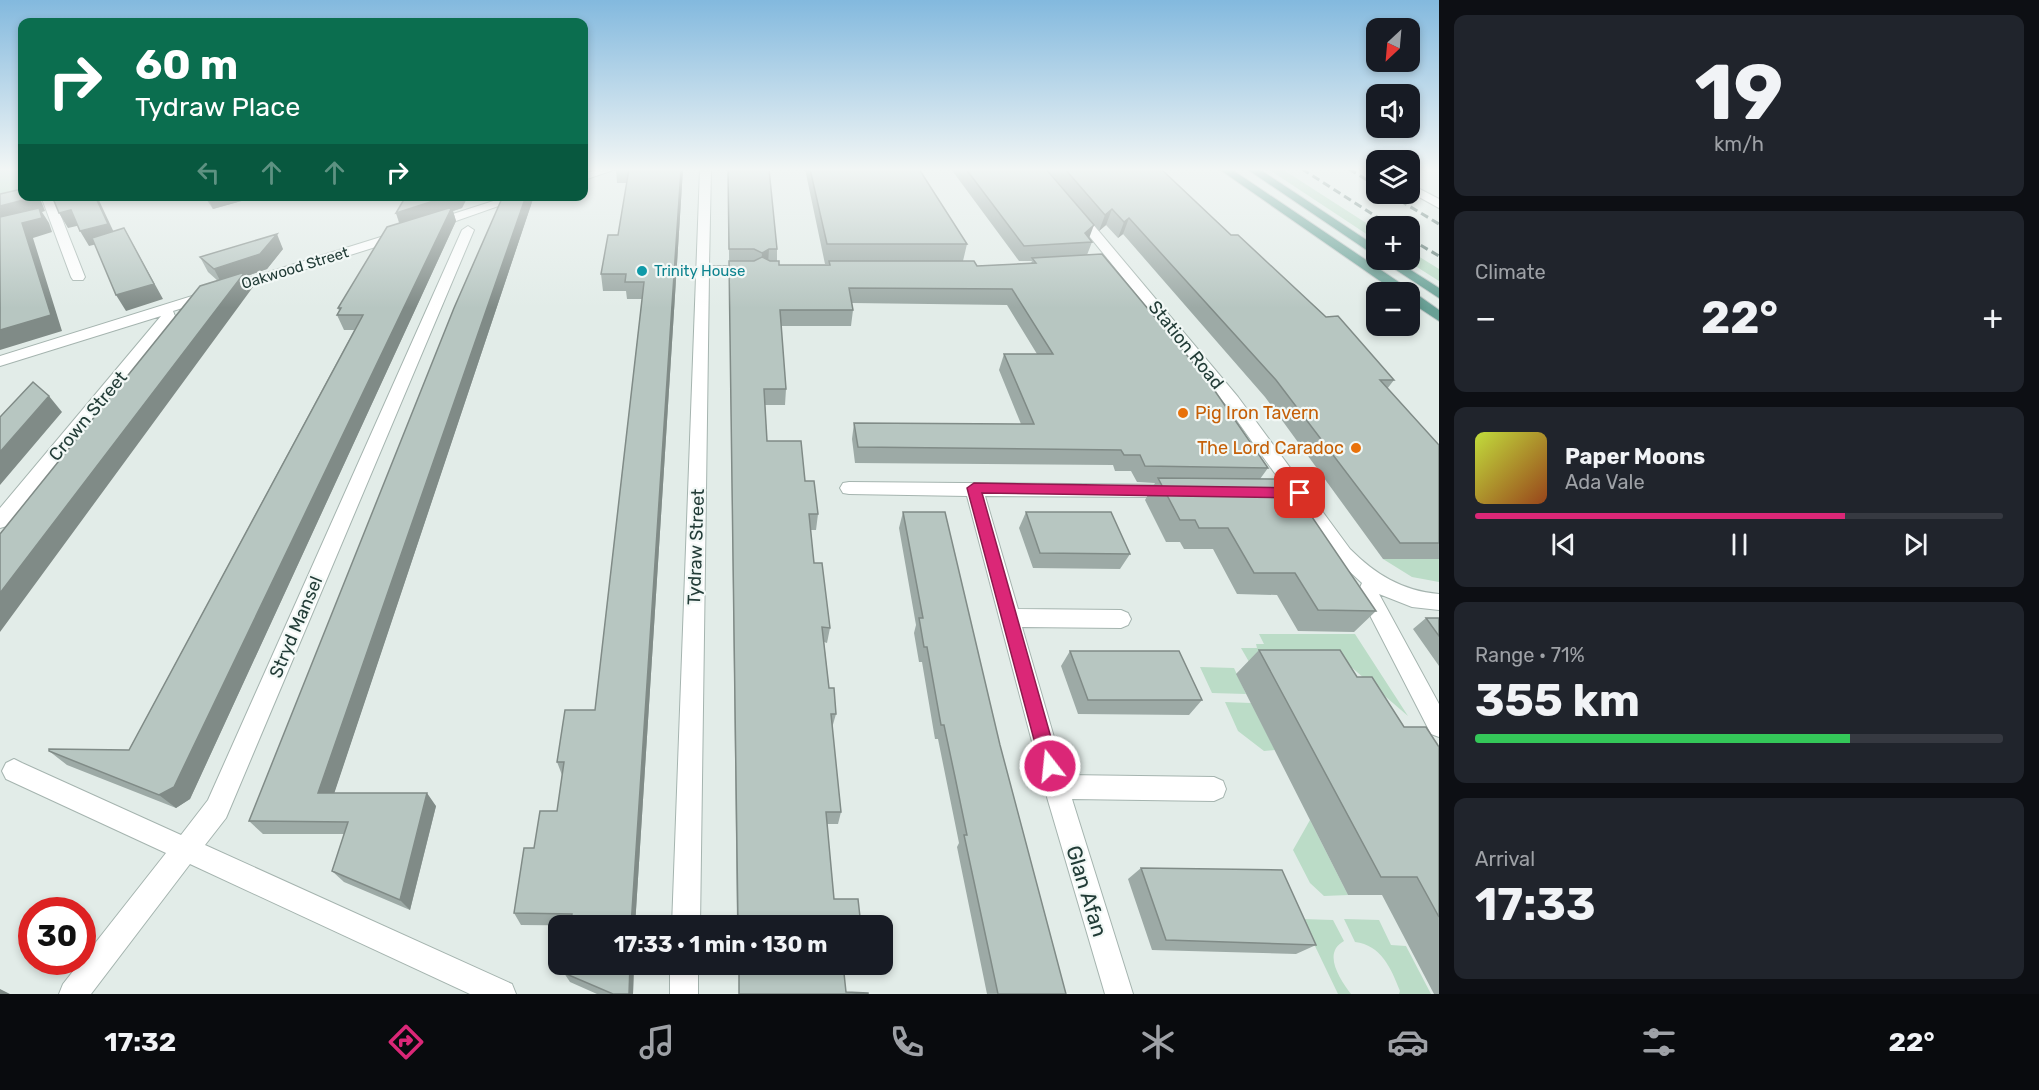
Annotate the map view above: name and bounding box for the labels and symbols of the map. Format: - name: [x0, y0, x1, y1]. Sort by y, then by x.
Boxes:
- north arrow: [1366, 18, 1420, 72]
- street label: Oakwood Street: [239, 243, 351, 293]
- place label: Trinity House: [654, 262, 745, 280]
- marker: Trinity House: [635, 264, 649, 278]
- street label: Station Road: [1144, 296, 1228, 394]
- street label: Crown Street: [44, 367, 132, 465]
- place label: Pig Iron Tavern: [1195, 402, 1319, 424]
- marker: Pig Iron Tavern: [1176, 406, 1190, 420]
- place label: The Lord Caradoc: [1197, 437, 1344, 459]
- marker: The Lord Caradoc: [1349, 441, 1363, 455]
- pin: [1274, 467, 1325, 518]
- street label: Tydraw Street: [683, 488, 709, 606]
- street label: Stryd Mansel: [265, 573, 327, 681]
- position arrow: [1018, 734, 1082, 798]
- street label: Glan Afan: [1061, 842, 1113, 940]
- speed limit sign: 30: [18, 897, 96, 975]

